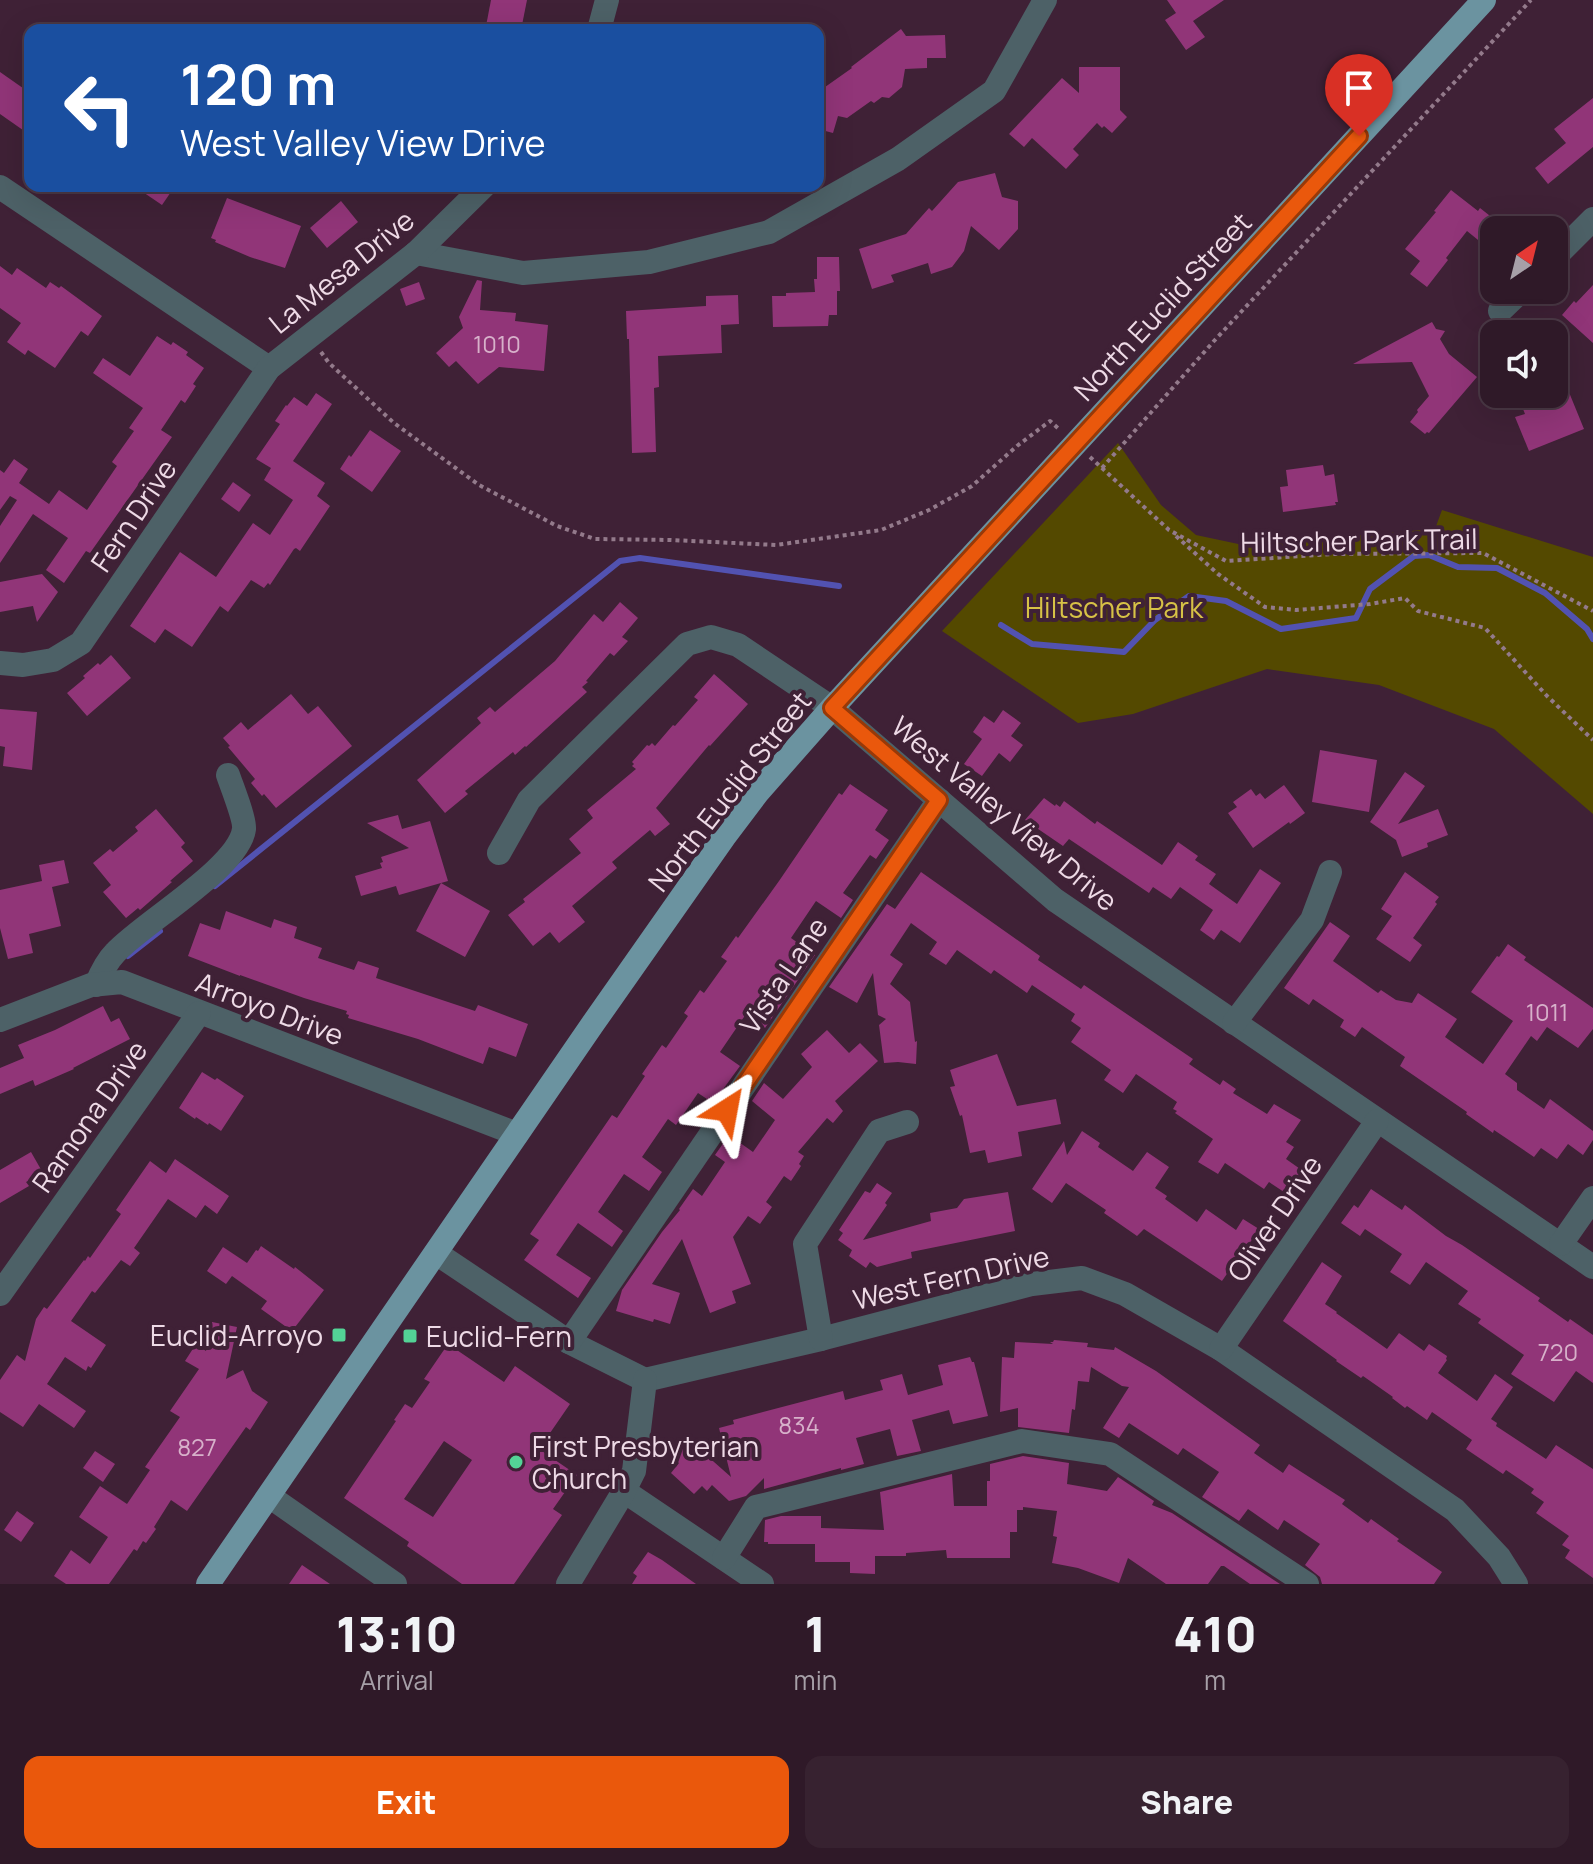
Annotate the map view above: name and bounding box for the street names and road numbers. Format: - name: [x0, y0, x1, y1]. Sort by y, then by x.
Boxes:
- street label: La Mesa Drive: [260, 201, 422, 341]
- street label: North Euclid Street: [1065, 204, 1259, 408]
- street label: Fern Drive: [82, 451, 184, 579]
- street label: Hiltscher Park Trail: [1240, 519, 1478, 561]
- street label: North Euclid Street: [639, 683, 819, 899]
- street label: West Valley View Drive: [884, 707, 1126, 919]
- street label: Vista Lane: [730, 909, 836, 1041]
- street label: Arroyo Drive: [191, 962, 349, 1054]
- street label: Ramona Drive: [23, 1033, 155, 1199]
- street label: Oliver Drive: [1218, 1147, 1330, 1289]
- street label: West Fern Drive: [849, 1236, 1053, 1318]

